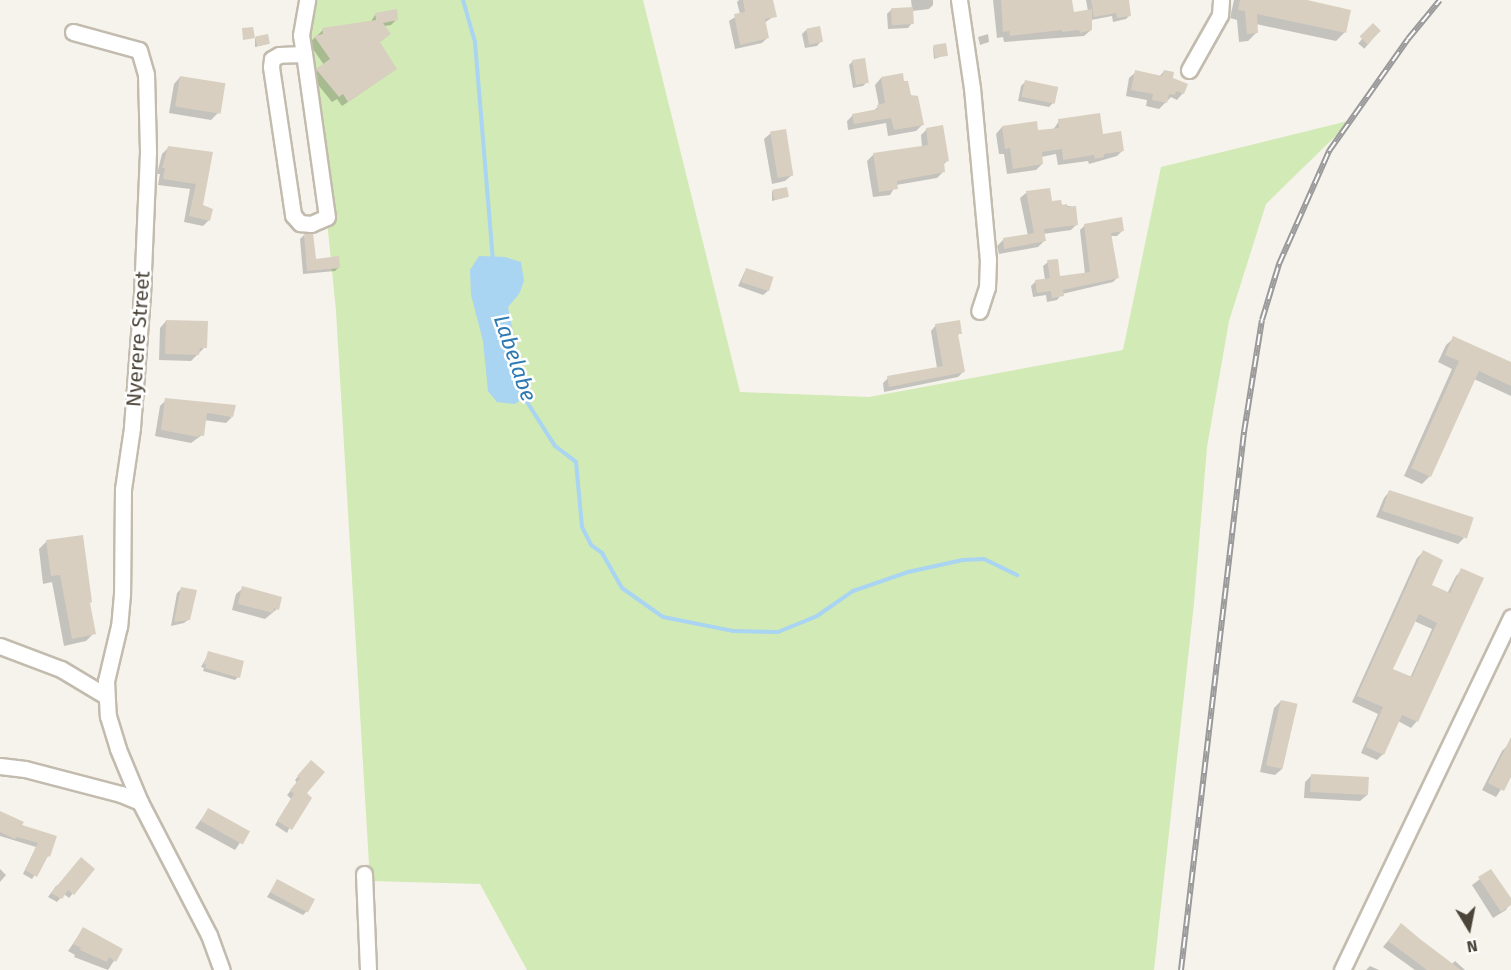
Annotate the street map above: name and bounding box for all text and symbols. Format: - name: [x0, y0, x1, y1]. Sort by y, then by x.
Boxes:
- street label: Nyerere Street: [121, 270, 155, 408]
- water label: Labelabe: [488, 311, 542, 405]
- north arrow: [1439, 898, 1499, 958]
- text: N: [1465, 936, 1479, 956]

